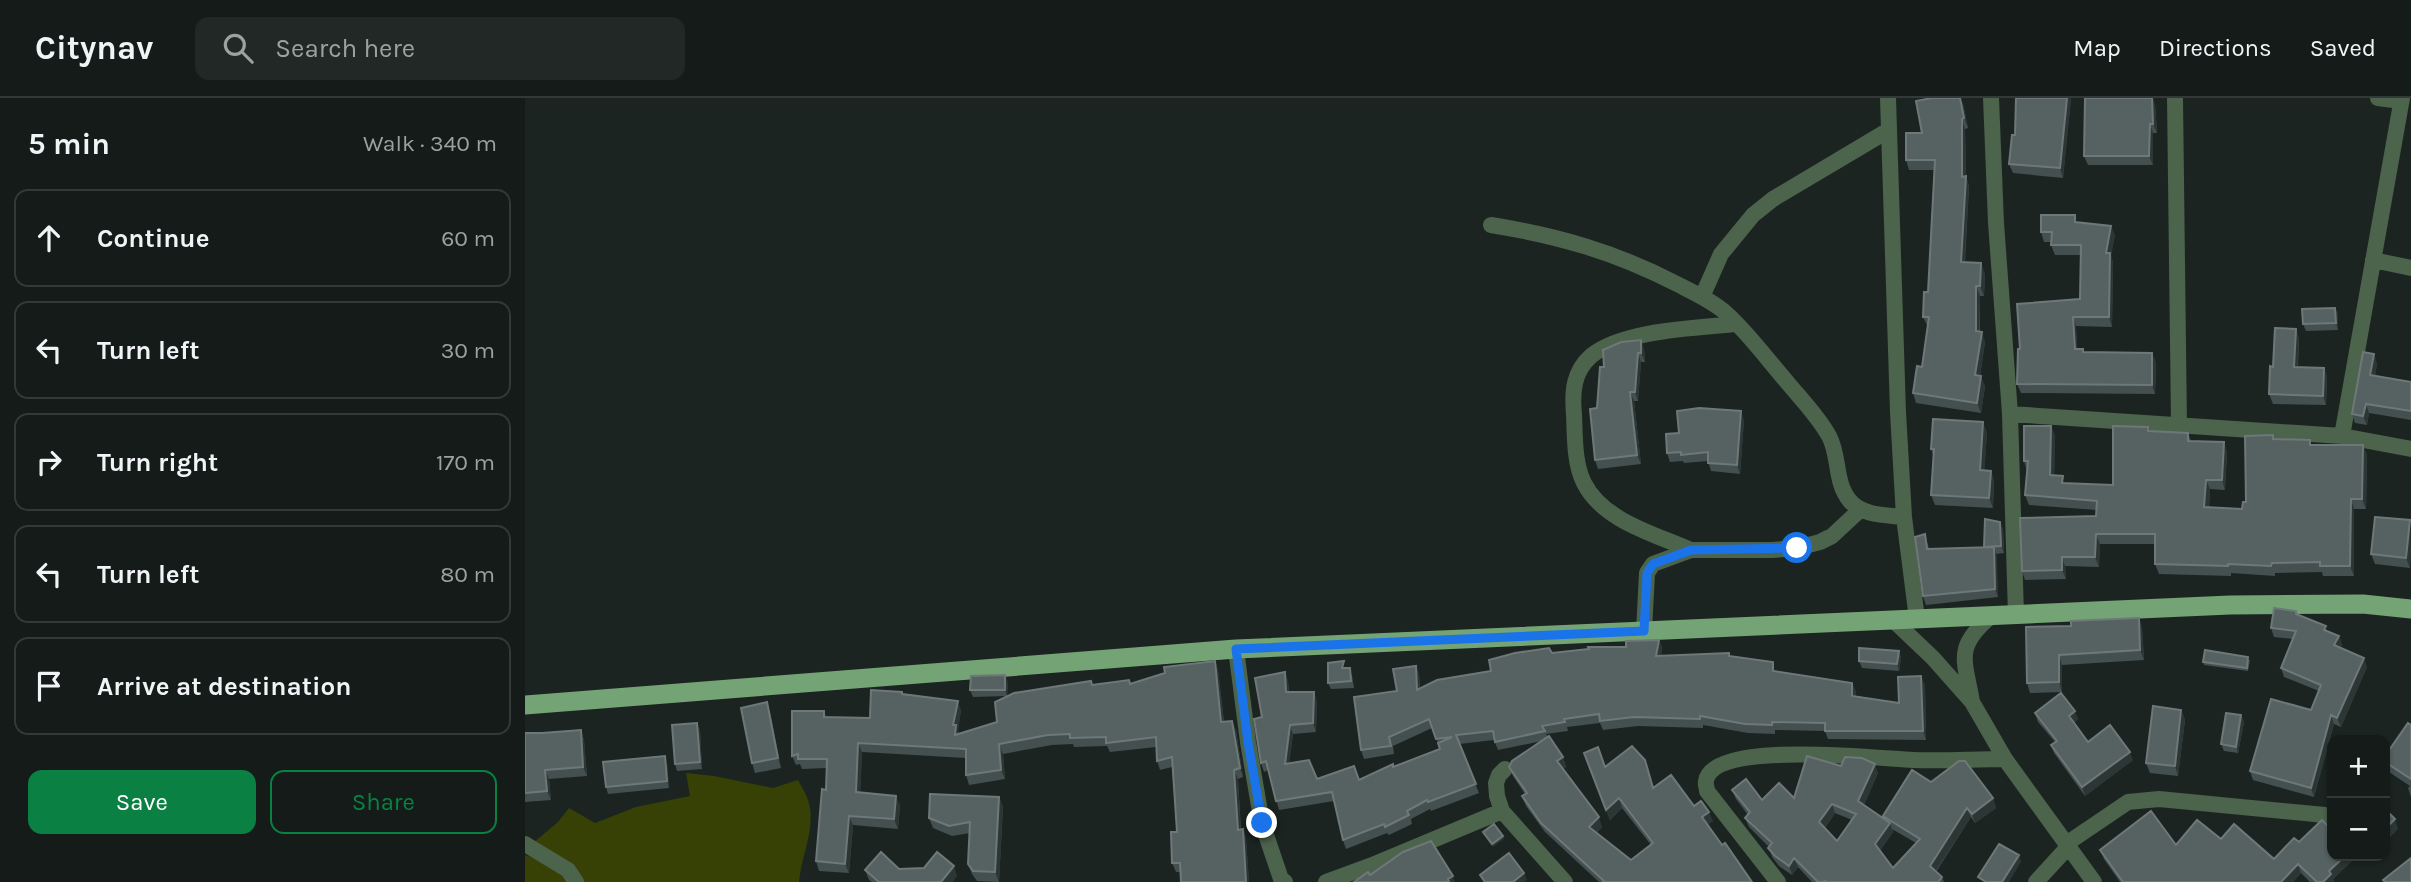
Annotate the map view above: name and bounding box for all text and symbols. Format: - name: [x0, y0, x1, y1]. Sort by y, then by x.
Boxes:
- search box: [195, 17, 685, 80]
- text: Citynav: [35, 29, 153, 67]
- icon: search: [219, 29, 257, 67]
- text: Search here: [275, 33, 415, 64]
- text: Map: [2073, 34, 2121, 62]
- text: Directions: [2159, 34, 2272, 62]
- text: Saved: [2310, 34, 2376, 62]
- text: 5 min: [28, 126, 110, 162]
- text: Walk · 340 m: [363, 130, 497, 157]
- icon: ahead: [30, 219, 68, 257]
- text: Continue: [97, 223, 209, 254]
- text: 60 m: [441, 225, 495, 252]
- icon: left: [30, 331, 68, 369]
- text: Turn left: [97, 335, 199, 366]
- text: 30 m: [441, 337, 495, 364]
- icon: right: [30, 443, 68, 481]
- text: Turn right: [97, 447, 218, 478]
- text: 170 m: [436, 449, 495, 476]
- route start: [1781, 532, 1812, 563]
- icon: left: [30, 555, 68, 593]
- text: Turn left: [97, 559, 199, 590]
- text: 80 m: [440, 561, 495, 588]
- icon: arrive: [30, 667, 68, 705]
- text: Arrive at destination: [97, 671, 351, 702]
- map controls: [2327, 735, 2390, 861]
- button: +: [2327, 735, 2390, 798]
- button: Save: [28, 770, 256, 834]
- button: Share: [270, 770, 497, 834]
- button: −: [2327, 798, 2390, 861]
- route end: [1246, 807, 1277, 838]

